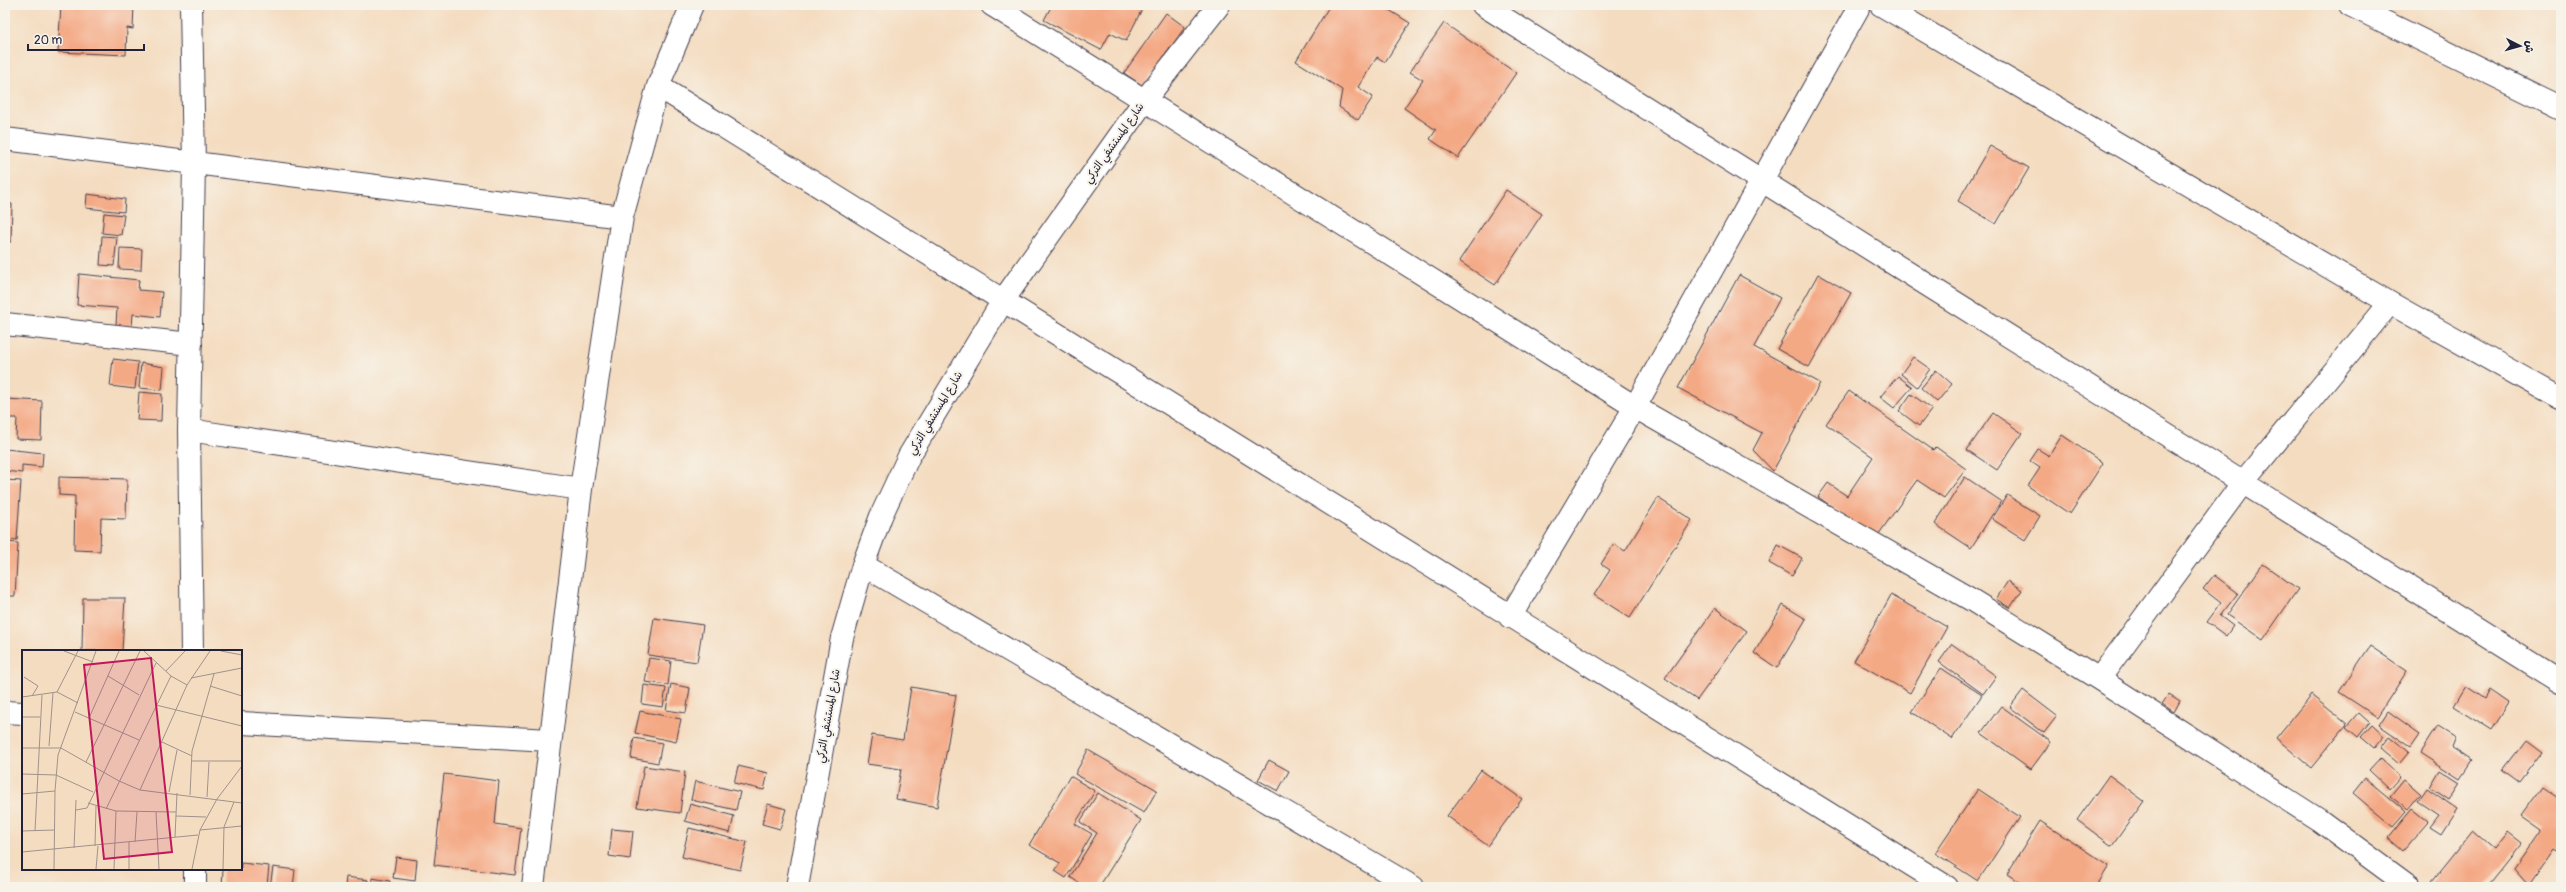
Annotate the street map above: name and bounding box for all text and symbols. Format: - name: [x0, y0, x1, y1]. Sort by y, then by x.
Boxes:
- scale bar: [28, 26, 144, 52]
- north arrow: [2500, 26, 2540, 66]
- text: 20 m: [34, 33, 63, 48]
- text: ش: [2522, 40, 2537, 54]
- street label: شارع المستشفي التركي: [1081, 100, 1150, 188]
- street label: شارع المستشفي التركي: [905, 369, 969, 459]
- inset map: [22, 650, 242, 870]
- street label: شارع المستشفي التركي: [813, 668, 847, 765]

